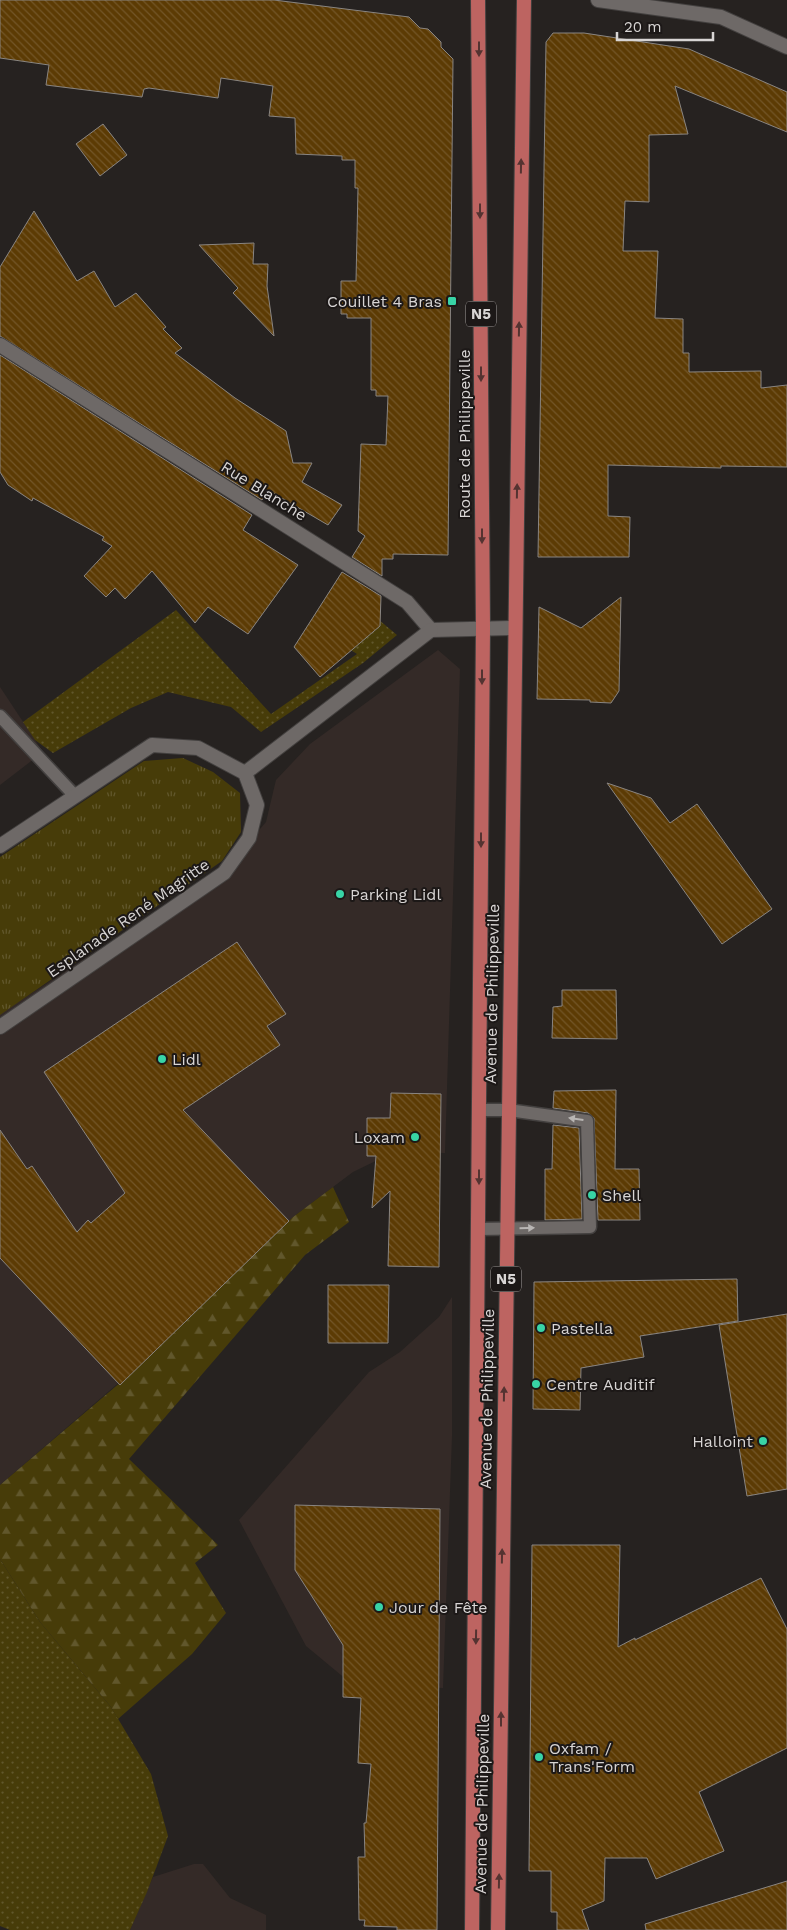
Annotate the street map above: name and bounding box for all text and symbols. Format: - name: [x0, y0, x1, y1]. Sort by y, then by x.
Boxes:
- scale bar: [617, 10, 713, 42]
- text: 20 m: [624, 18, 662, 36]
- one-way arrow: [475, 41, 483, 57]
- one-way arrow: [518, 158, 526, 174]
- one-way arrow: [476, 203, 484, 219]
- place label: Couillet 4 Bras: [327, 292, 442, 311]
- marker: Couillet 4 Bras: [446, 295, 458, 307]
- road number: N5: [466, 302, 496, 326]
- one-way arrow: [515, 321, 523, 337]
- street label: Route de Philippeville: [455, 349, 474, 519]
- one-way arrow: [477, 366, 485, 382]
- street label: Rue Blanche: [218, 457, 310, 525]
- one-way arrow: [513, 483, 521, 499]
- one-way arrow: [478, 528, 486, 544]
- one-way arrow: [478, 669, 486, 685]
- one-way arrow: [477, 832, 485, 848]
- street label: Esplanade René Magritte: [43, 855, 213, 981]
- place label: Parking Lidl: [350, 885, 441, 904]
- marker: Parking Lidl: [334, 888, 346, 900]
- street label: Avenue de Philippeville: [481, 904, 503, 1084]
- place label: Lidl: [172, 1050, 201, 1069]
- marker: Lidl: [156, 1053, 168, 1065]
- one-way arrow: [567, 1115, 583, 1123]
- place label: Loxam: [354, 1128, 405, 1147]
- marker: Loxam: [409, 1131, 421, 1143]
- one-way arrow: [475, 1169, 483, 1185]
- place label: Shell: [602, 1186, 641, 1205]
- marker: Shell: [586, 1189, 598, 1201]
- one-way arrow: [520, 1224, 536, 1232]
- road number: N5: [491, 1266, 521, 1292]
- street label: Avenue de Philippeville: [476, 1309, 498, 1489]
- place label: Pastella: [551, 1319, 613, 1338]
- marker: Pastella: [535, 1322, 547, 1334]
- place label: Centre Auditif: [546, 1375, 656, 1394]
- marker: Centre Auditif: [530, 1378, 542, 1390]
- one-way arrow: [500, 1386, 508, 1402]
- place label: Halloint: [692, 1432, 753, 1451]
- marker: Halloint: [757, 1435, 769, 1447]
- one-way arrow: [498, 1548, 506, 1564]
- place label: Jour de Fête: [389, 1598, 488, 1617]
- marker: Jour de Fête: [373, 1601, 385, 1613]
- one-way arrow: [471, 1629, 479, 1645]
- one-way arrow: [497, 1711, 505, 1727]
- street label: Avenue de Philippeville: [471, 1714, 493, 1894]
- place label: Oxfam / Trans'Form: [549, 1739, 635, 1776]
- marker: Oxfam / Trans'Form: [533, 1751, 545, 1763]
- one-way arrow: [495, 1873, 503, 1889]

